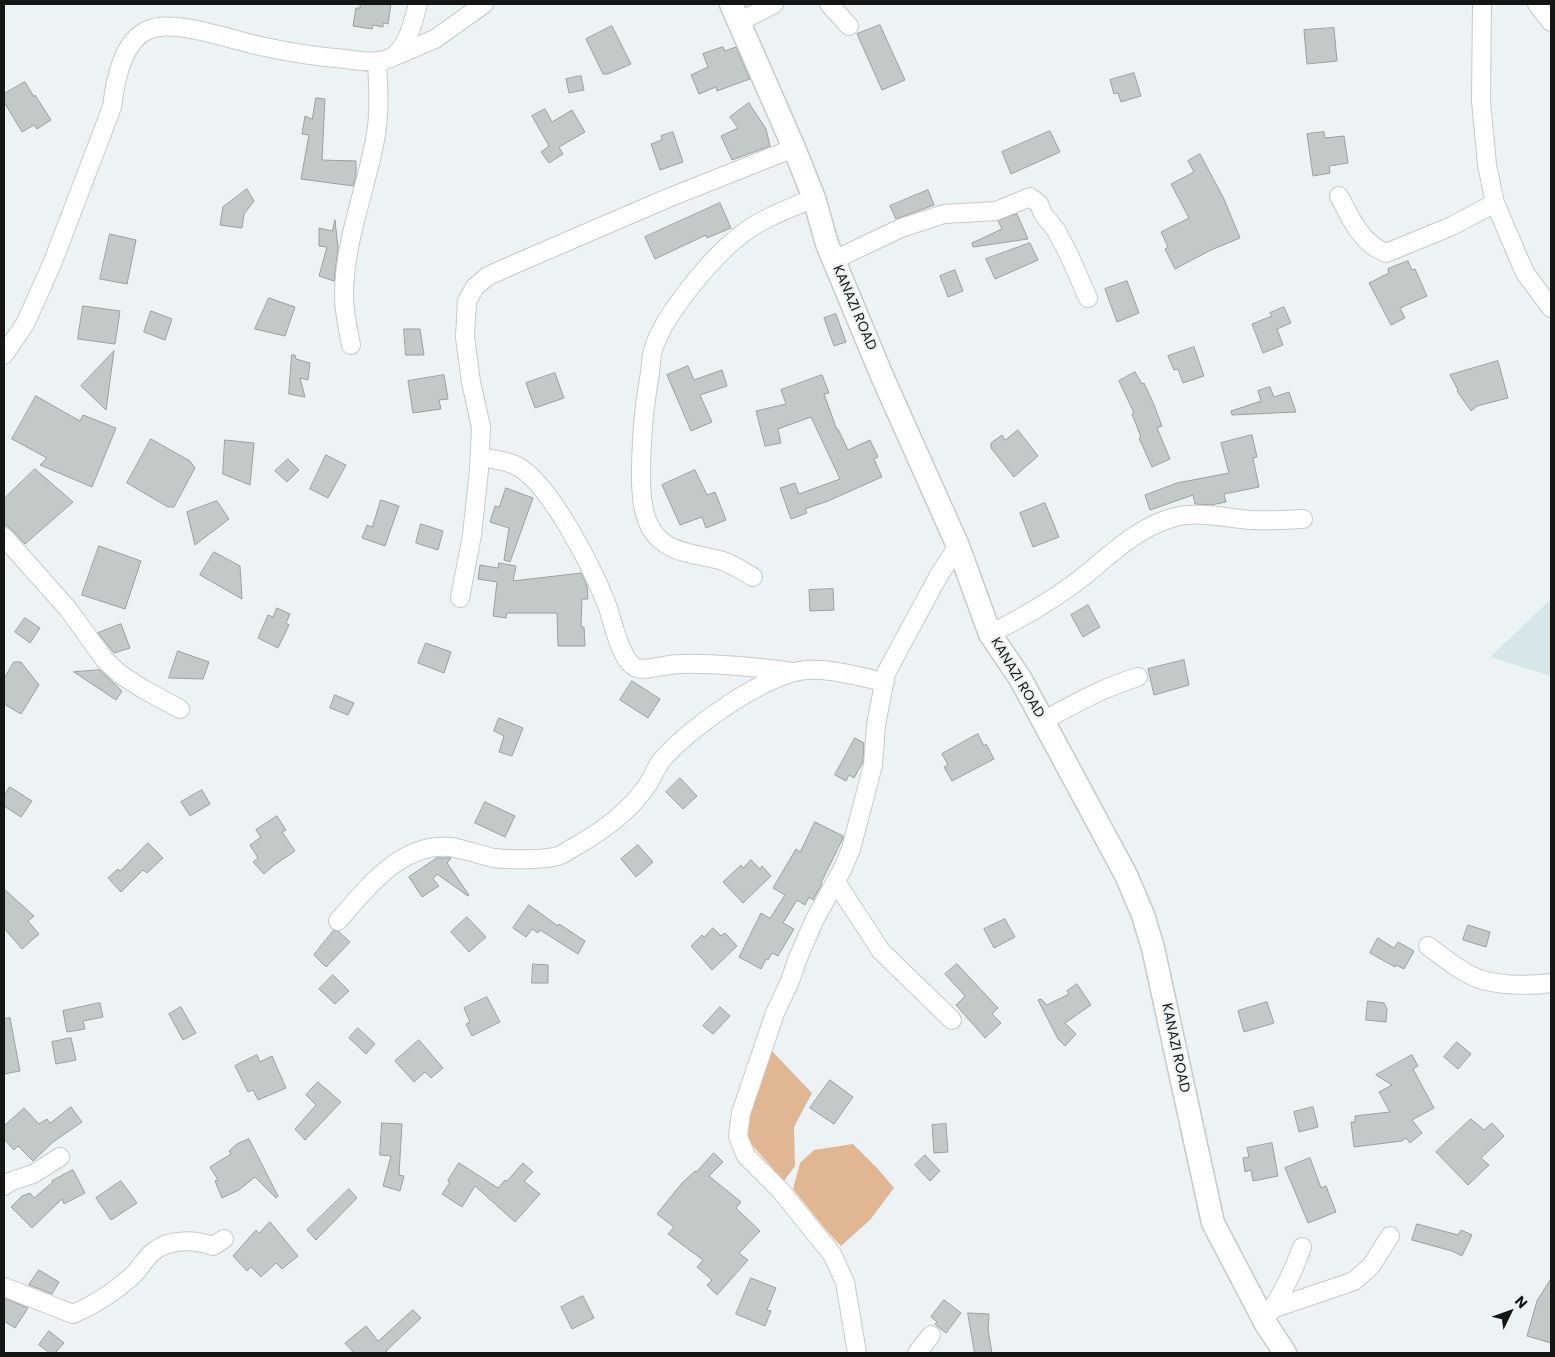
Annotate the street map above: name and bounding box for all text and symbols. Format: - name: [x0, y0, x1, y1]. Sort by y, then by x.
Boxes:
- street label: KANAZI ROAD: [829, 263, 879, 353]
- street label: KANAZI ROAD: [986, 635, 1048, 721]
- street label: KANAZI ROAD: [1157, 1002, 1193, 1094]
- north arrow: [1485, 1287, 1535, 1337]
- text: N: [1510, 1291, 1532, 1313]

